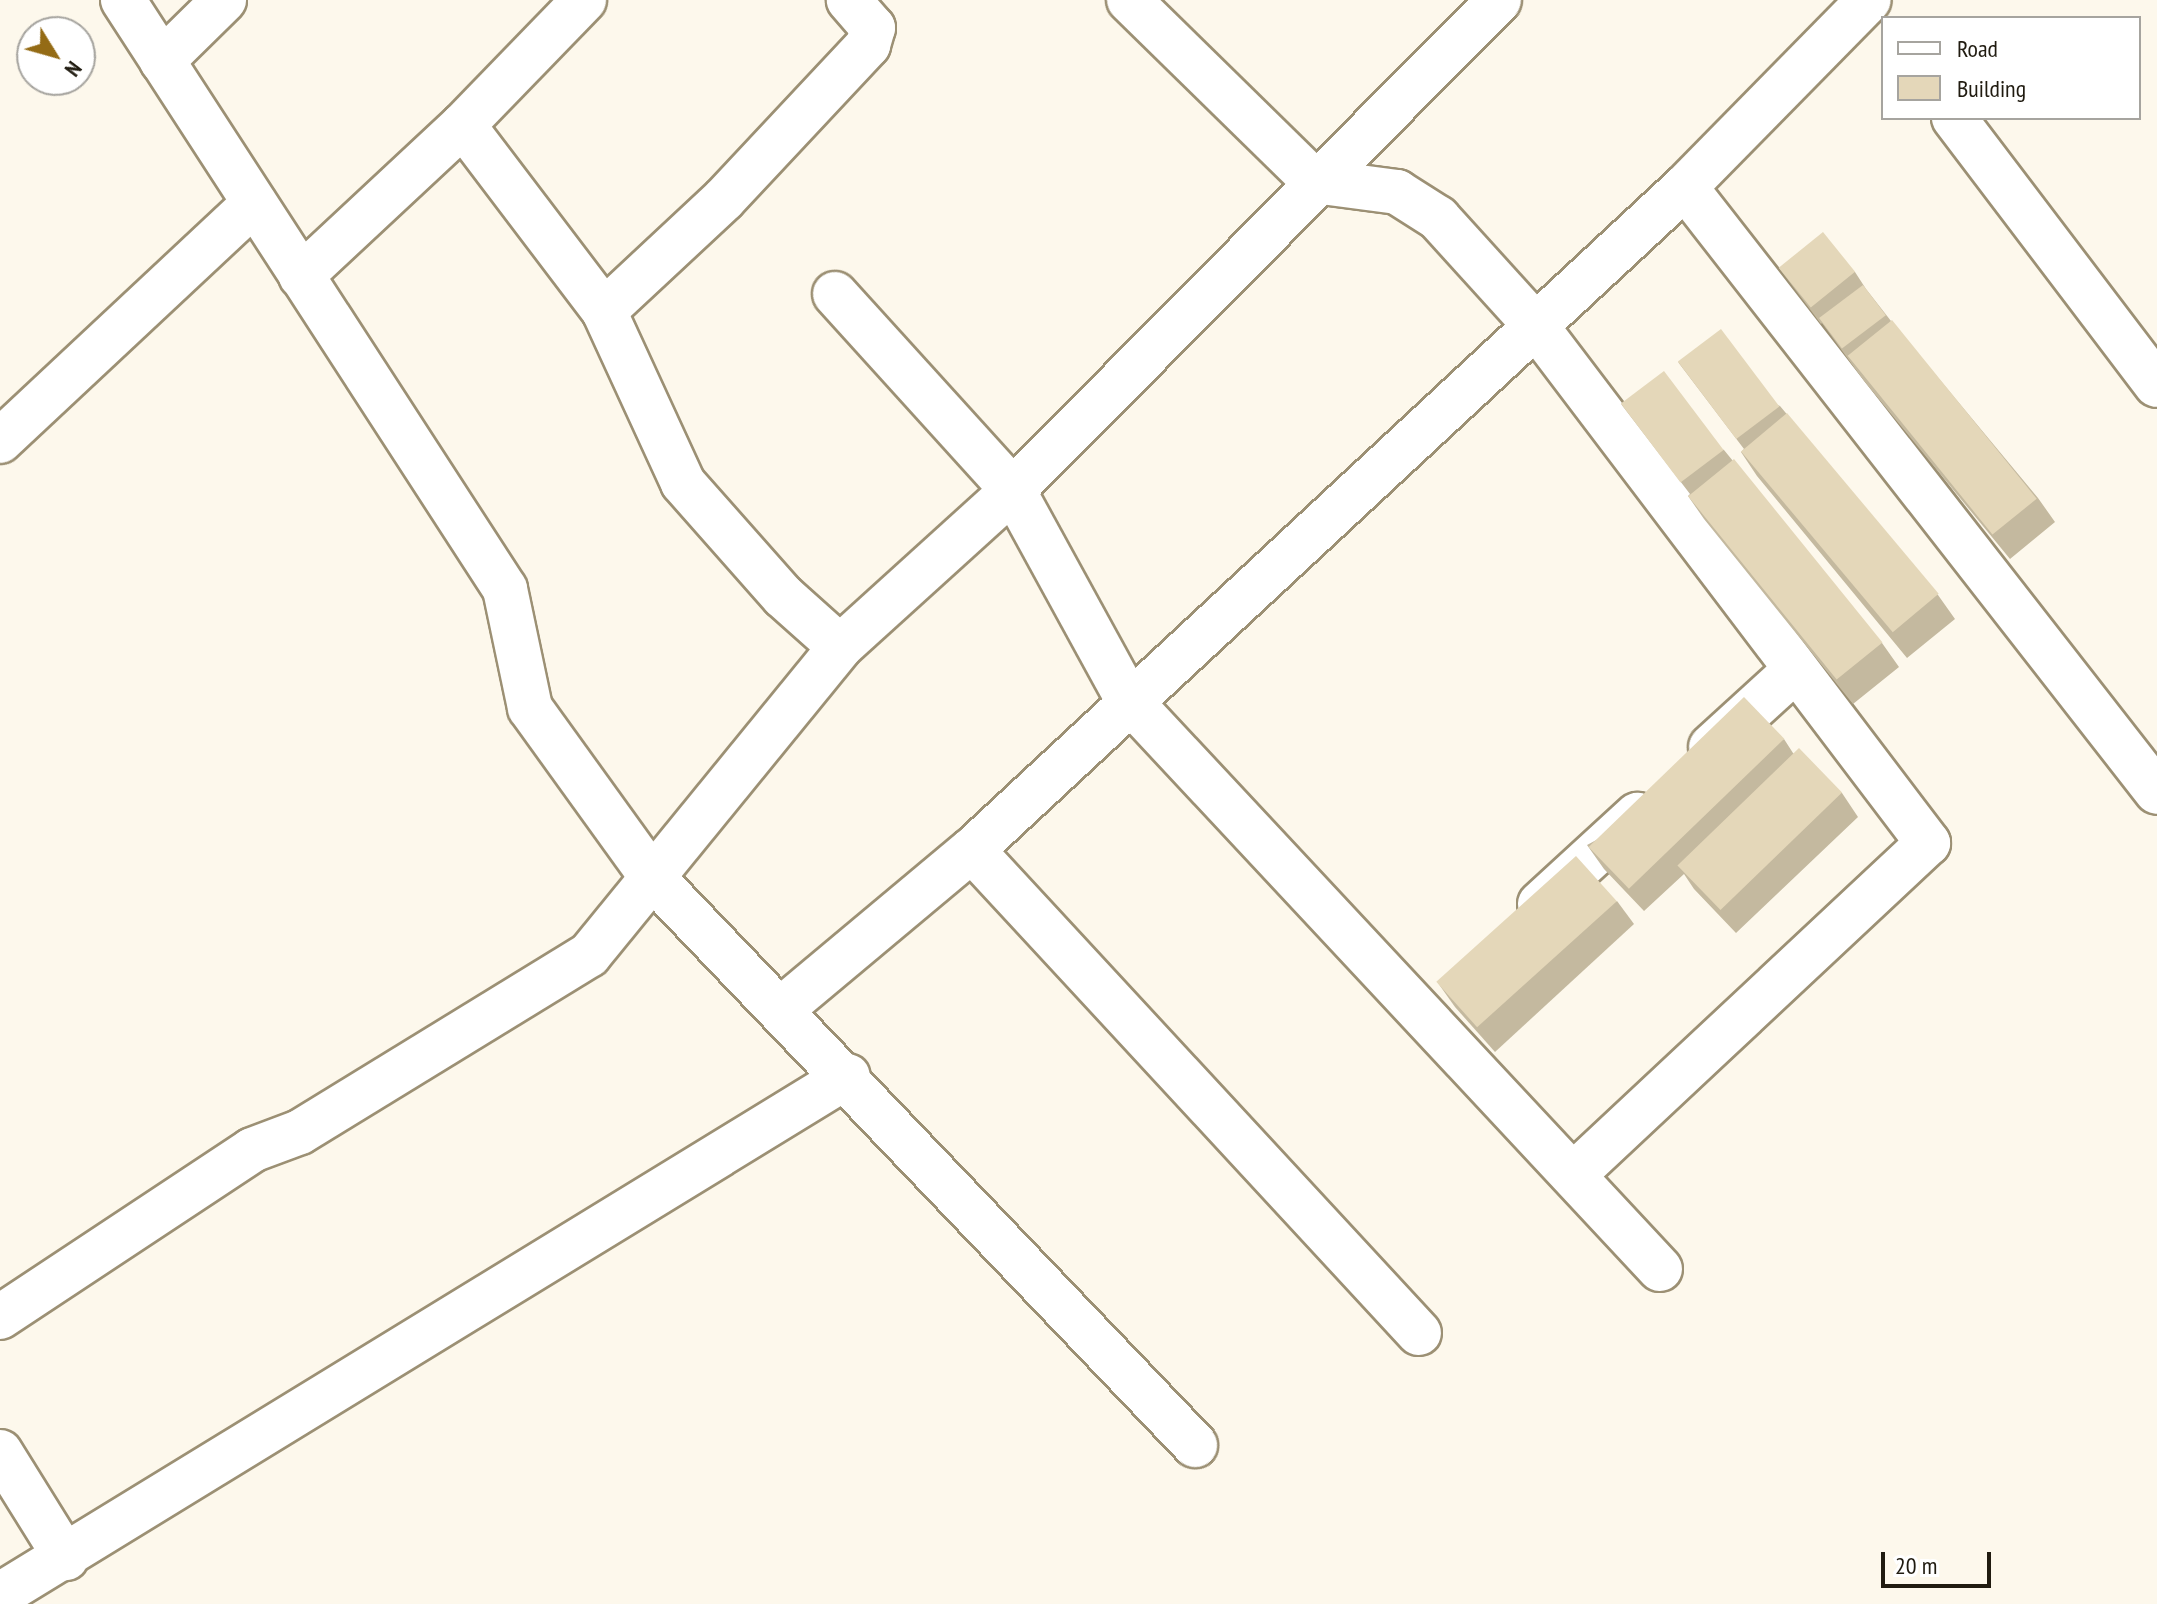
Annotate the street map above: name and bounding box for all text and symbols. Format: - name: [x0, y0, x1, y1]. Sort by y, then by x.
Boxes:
- north arrow: [16, 16, 96, 96]
- legend: [1881, 16, 2141, 120]
- text: Road: [1957, 33, 1998, 64]
- text: N: [59, 56, 88, 82]
- text: Building: [1957, 73, 2026, 104]
- scale bar: [1885, 1536, 1995, 1586]
- text: 20 m: [1895, 1550, 1937, 1581]

